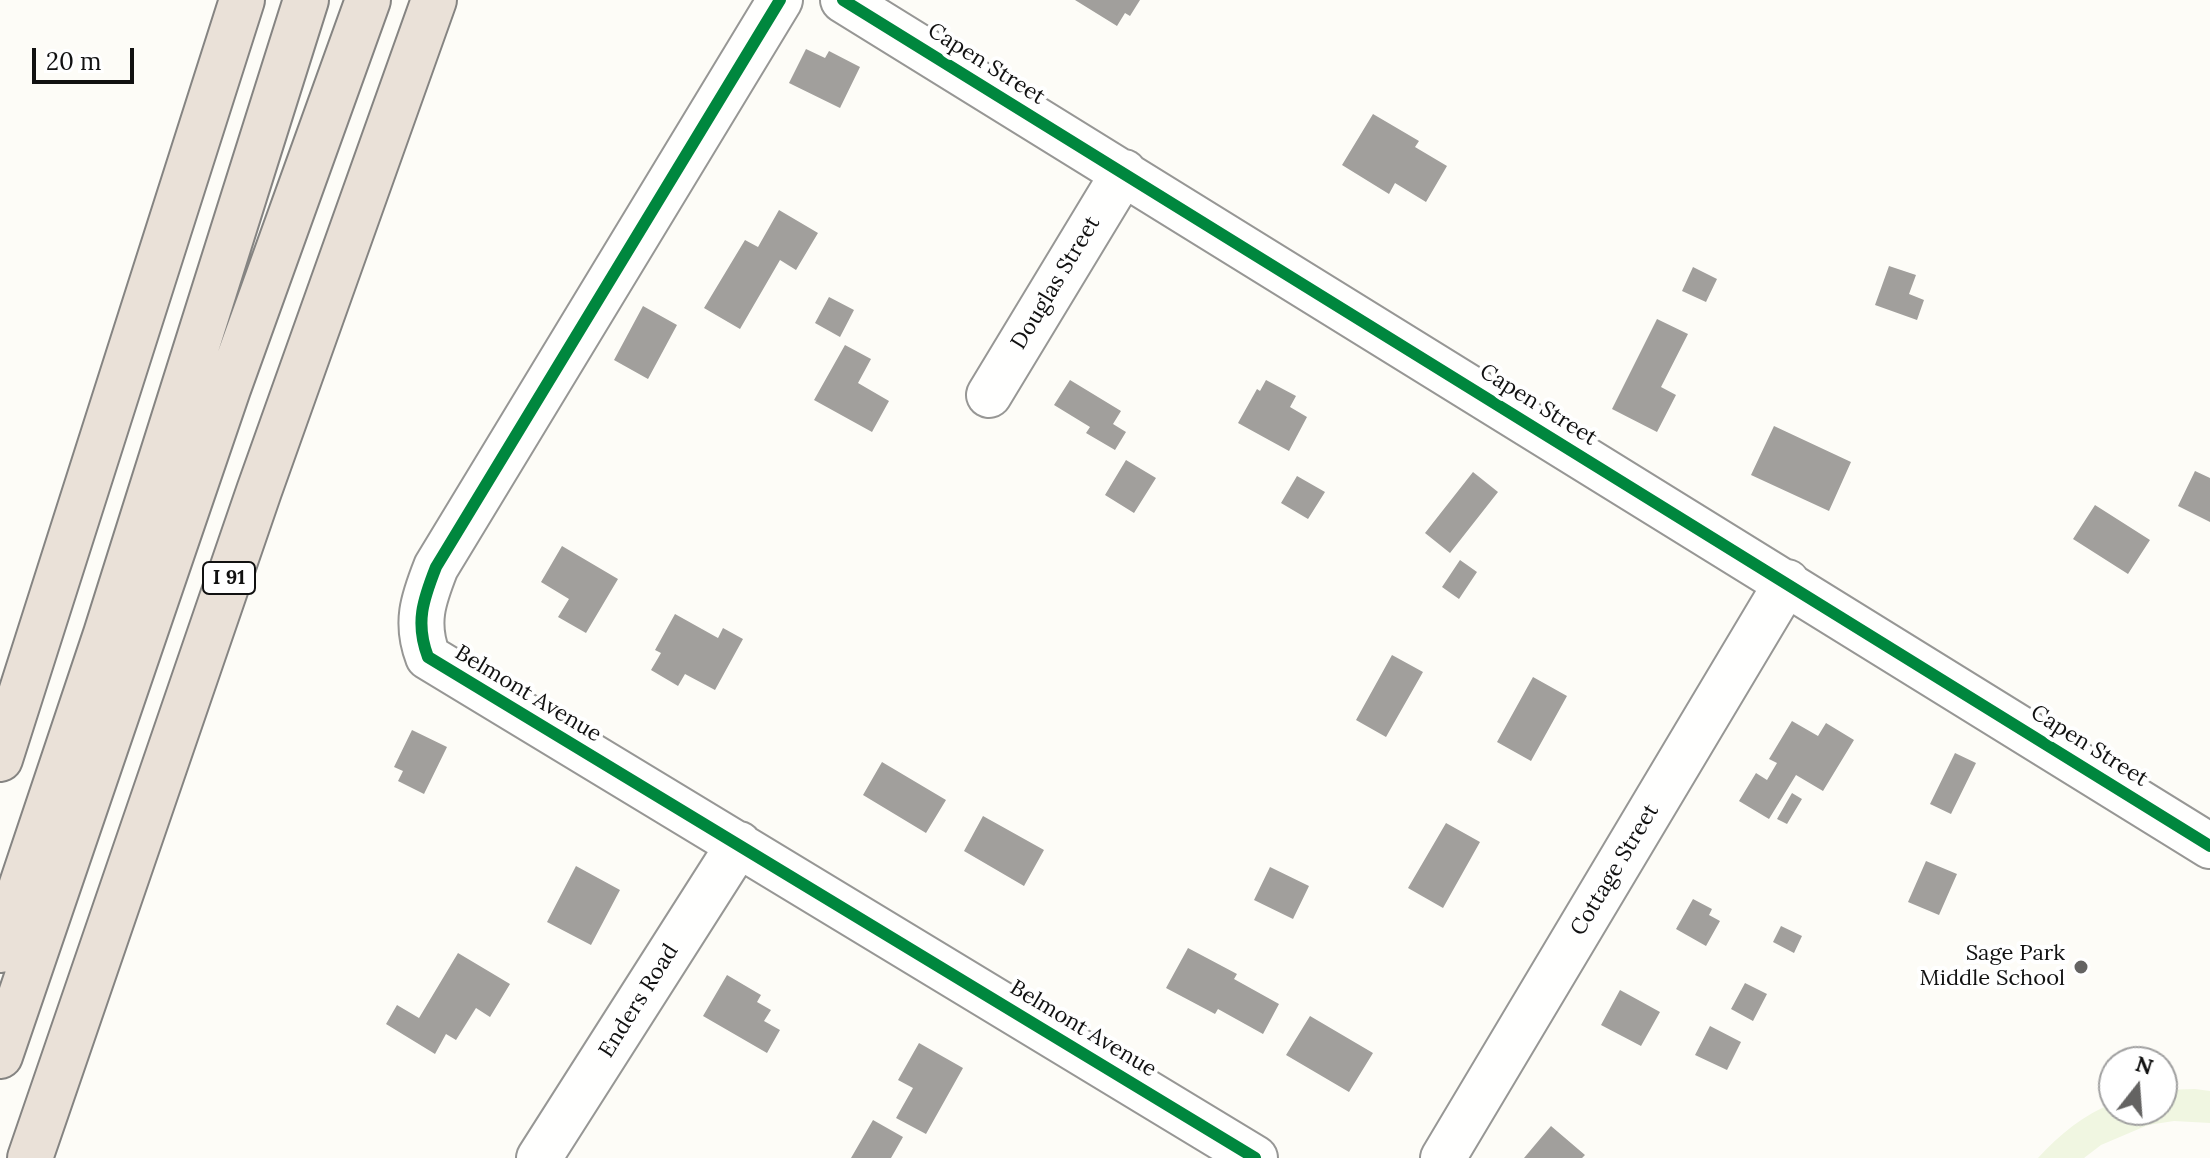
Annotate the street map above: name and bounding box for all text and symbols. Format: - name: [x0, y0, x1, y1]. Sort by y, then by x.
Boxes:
- street label: Capen Street: [922, 17, 1050, 111]
- scale bar: [36, 32, 138, 82]
- text: 20 m: [46, 46, 102, 77]
- street label: Douglas Street: [1006, 212, 1106, 354]
- street label: Capen Street: [1474, 358, 1602, 452]
- road number: I 91: [203, 562, 255, 594]
- street label: Belmont Avenue: [450, 640, 606, 748]
- street label: Capen Street: [2025, 699, 2153, 793]
- street label: Cottage Street: [1565, 799, 1665, 941]
- street label: Enders Road: [594, 939, 684, 1063]
- place label: Sage Park Middle School: [1920, 941, 2065, 992]
- marker: Sage Park Middle School: [2072, 958, 2090, 976]
- street label: Belmont Avenue: [1005, 975, 1161, 1083]
- north arrow: [2098, 1046, 2178, 1126]
- text: N: [2132, 1049, 2157, 1081]

